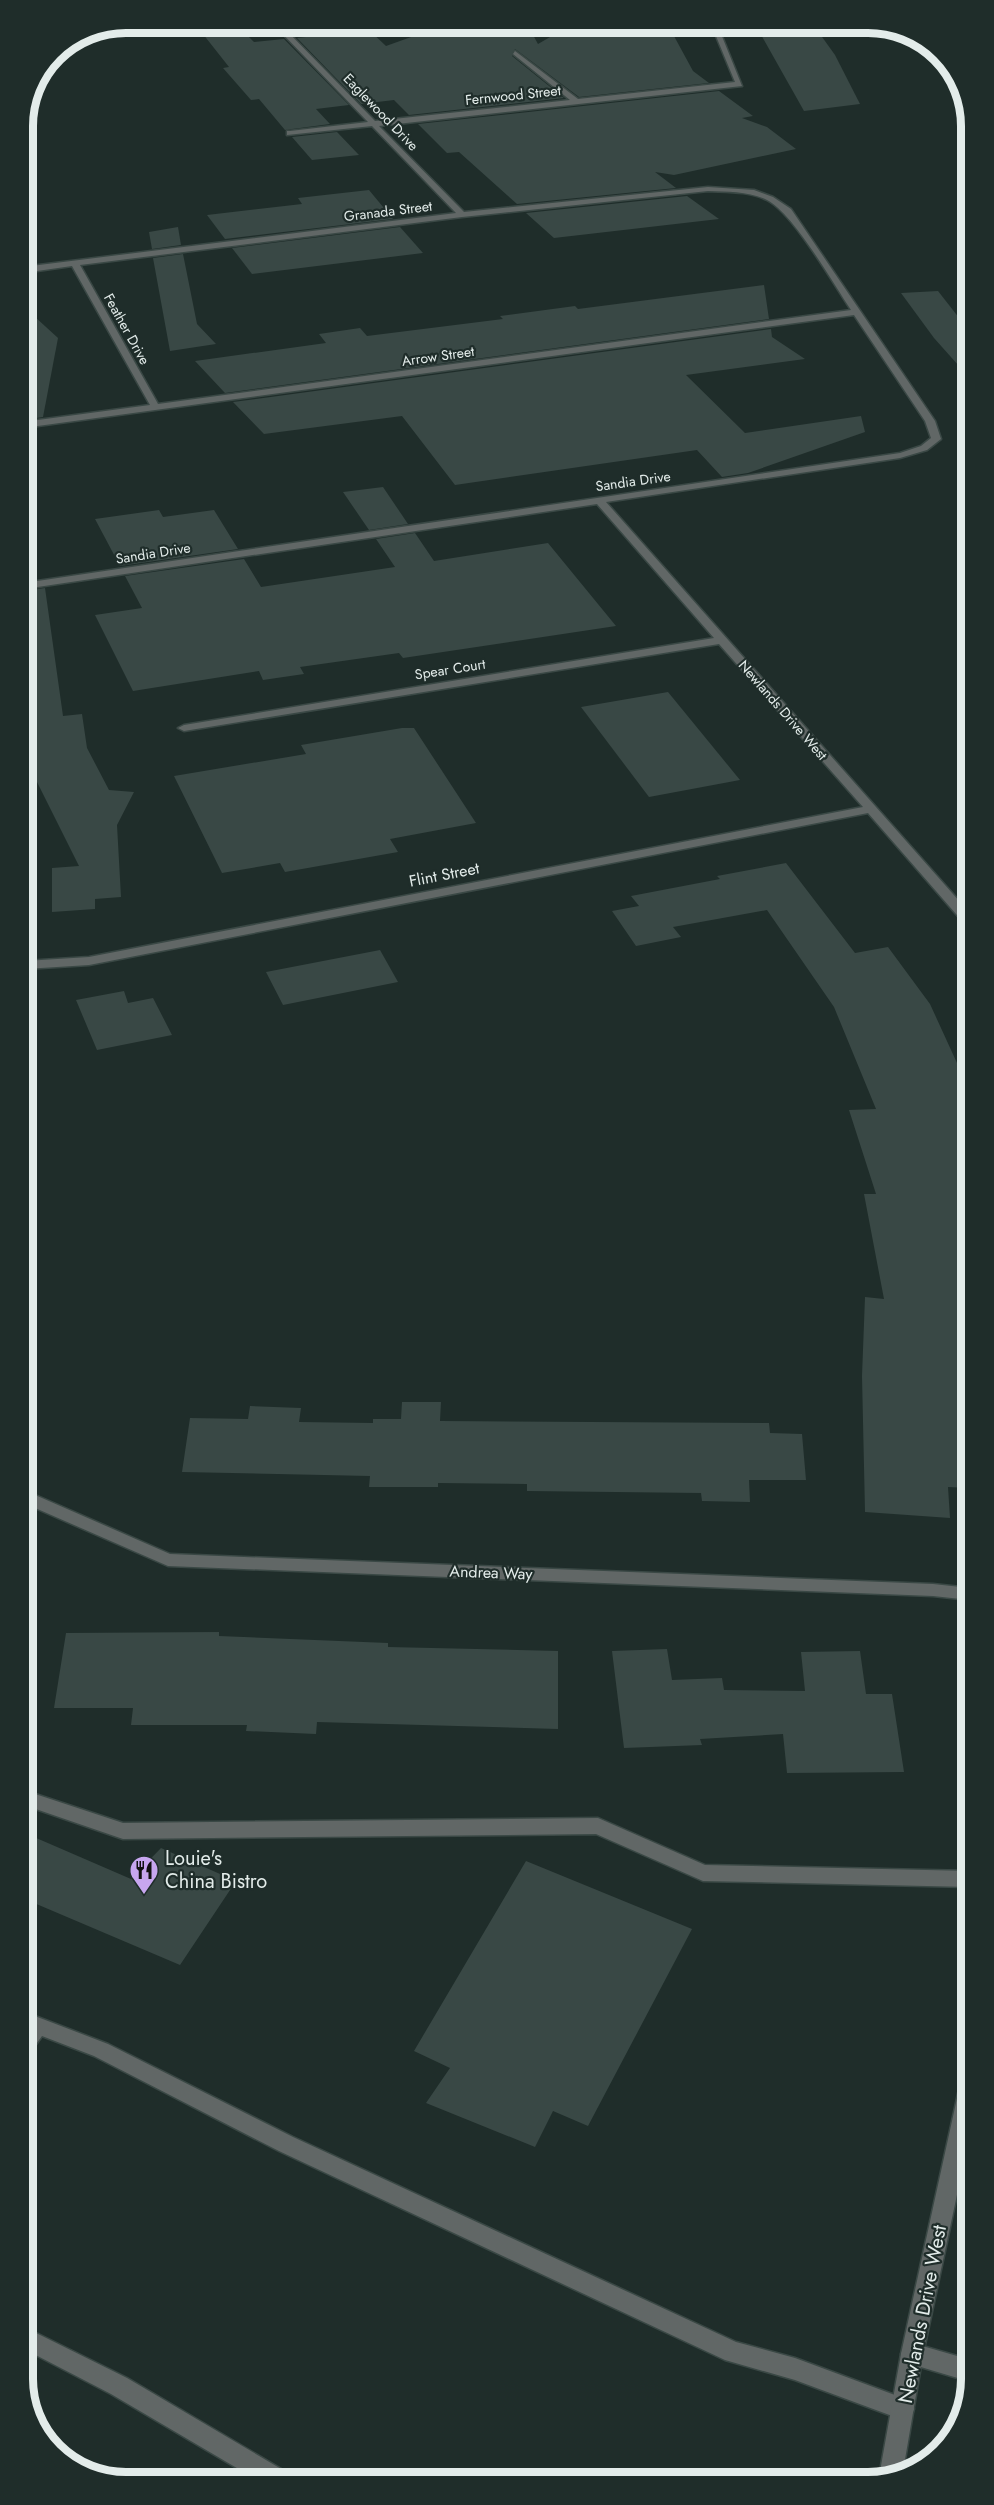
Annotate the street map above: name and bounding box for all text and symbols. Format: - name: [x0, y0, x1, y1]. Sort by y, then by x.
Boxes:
- street label: Eaglewood Drive: [339, 69, 423, 155]
- street label: Fernwood Street: [464, 80, 562, 110]
- street label: Granada Street: [343, 196, 434, 226]
- street label: Feather Drive: [99, 290, 155, 368]
- street label: Arrow Street: [400, 341, 476, 371]
- street label: Sandia Drive: [594, 466, 672, 496]
- street label: Sandia Drive: [114, 537, 192, 569]
- street label: Spear Court: [413, 653, 487, 684]
- street label: Newlands Drive West: [734, 656, 833, 765]
- street label: Flint Street: [407, 856, 481, 893]
- street label: Andrea Way: [449, 1560, 534, 1585]
- place label: Louie's China Bistro: [165, 1844, 267, 1896]
- restaurant icon: Louie's China Bistro: [128, 1854, 160, 1896]
- street label: Newlands Drive West: [891, 2222, 954, 2406]

